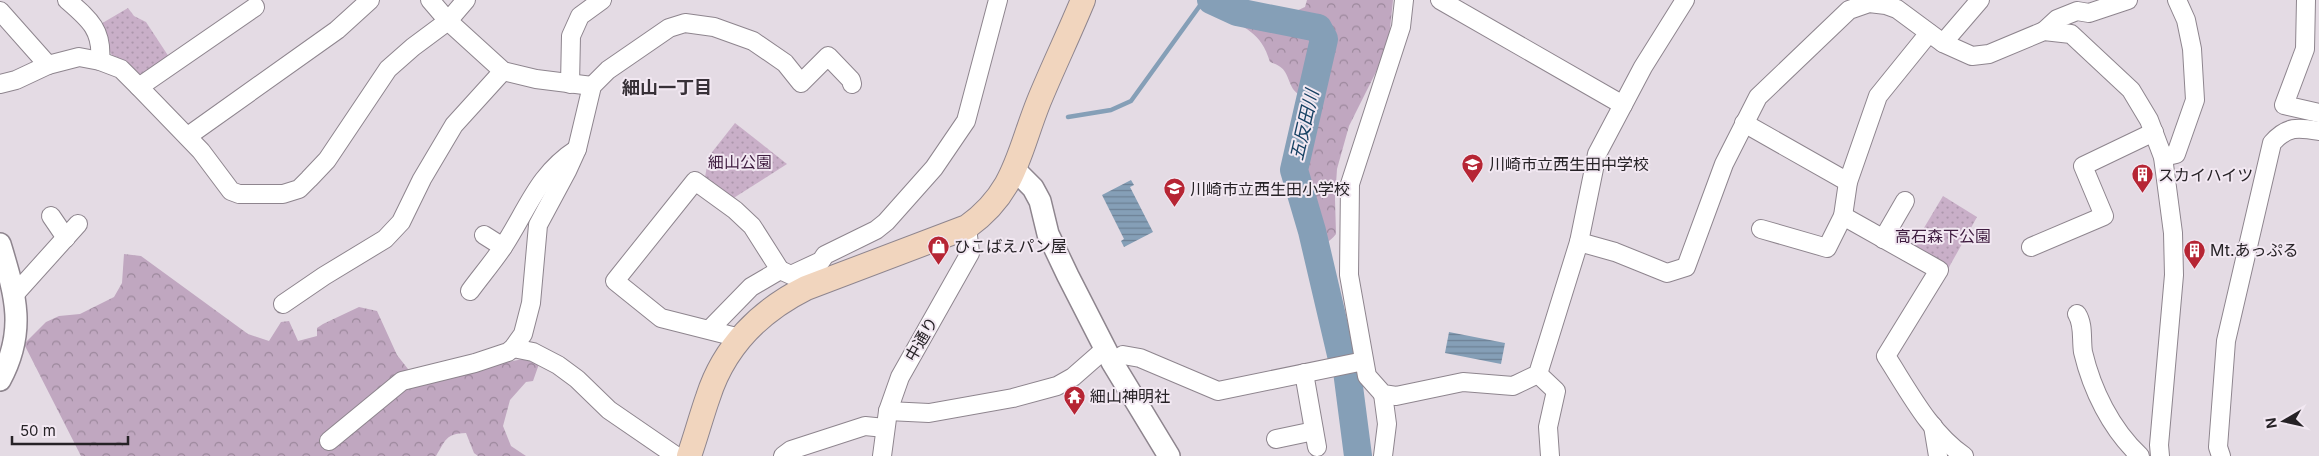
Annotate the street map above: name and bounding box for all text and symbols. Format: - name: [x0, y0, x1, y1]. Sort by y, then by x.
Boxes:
- district label: 細山一丁目: [622, 77, 712, 98]
- water label: 五反田川: [1286, 86, 1323, 162]
- park label: 細山公園: [708, 152, 772, 172]
- school or university icon: 川崎市立西生田中学校: [1461, 152, 1485, 183]
- place label: 川崎市立西生田中学校: [1489, 154, 1649, 174]
- building icon: スカイハイツ: [2130, 163, 2154, 194]
- place label: スカイハイツ: [2158, 165, 2253, 185]
- school or university icon: 川崎市立西生田小学校: [1162, 177, 1186, 208]
- place label: 川崎市立西生田小学校: [1190, 179, 1350, 199]
- park label: 高石森下公園: [1895, 226, 1991, 246]
- shop icon: ひこばえパン屋: [926, 234, 950, 265]
- place label: ひこばえパン屋: [954, 236, 1067, 256]
- building icon: Mt.あっぷる: [2182, 238, 2206, 269]
- place label: Mt.あっぷる: [2210, 240, 2299, 260]
- street label: 中通り: [900, 313, 942, 365]
- temple icon: 細山神明社: [1062, 384, 1086, 415]
- place label: 細山神明社: [1090, 386, 1170, 406]
- north arrow: [2259, 396, 2309, 446]
- scale bar: [12, 414, 129, 446]
- text: N: [2261, 417, 2280, 430]
- text: 50 m: [20, 421, 56, 440]

